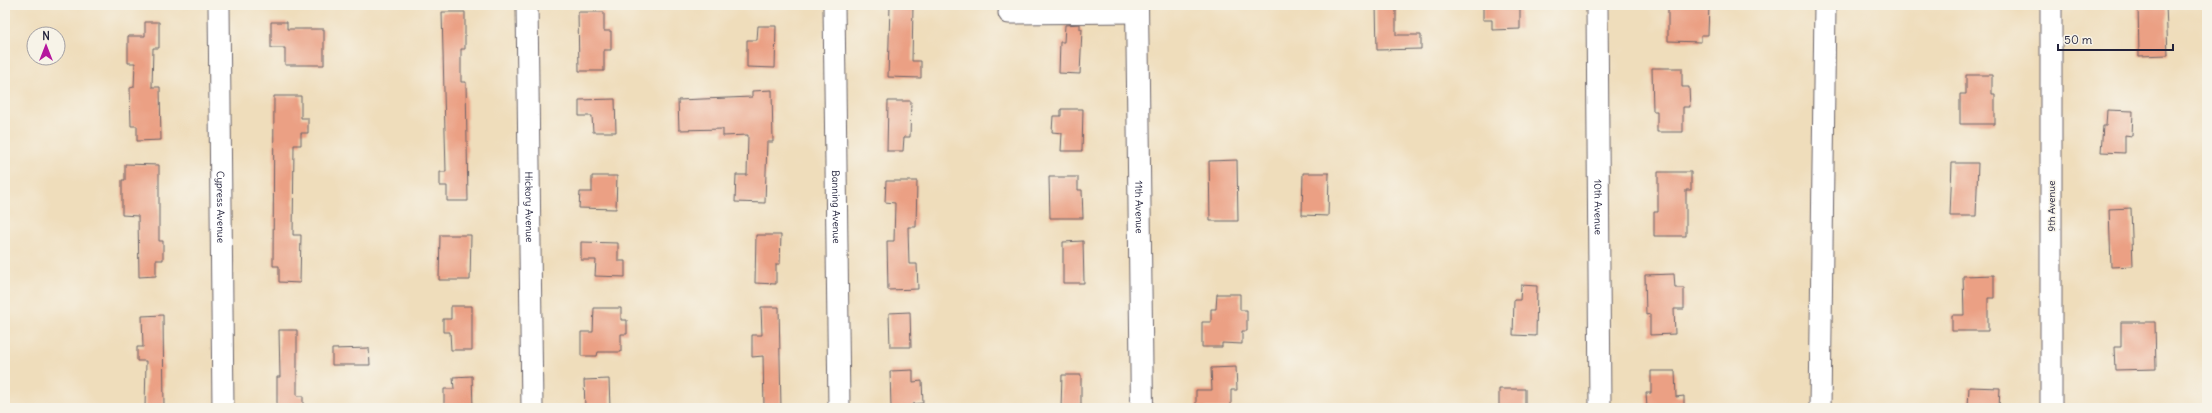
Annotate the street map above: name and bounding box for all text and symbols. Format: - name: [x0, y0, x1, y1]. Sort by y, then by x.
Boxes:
- north arrow: [26, 26, 66, 66]
- scale bar: [2058, 26, 2173, 52]
- text: N: [42, 29, 50, 43]
- text: 50 m: [2064, 32, 2093, 47]
- street label: Banning Avenue: [830, 170, 843, 244]
- street label: Cypress Avenue: [214, 171, 228, 243]
- street label: Hickory Avenue: [523, 171, 536, 243]
- street label: 10th Avenue: [1592, 179, 1605, 235]
- street label: 11th Avenue: [1133, 180, 1146, 234]
- street label: 9th Avenue: [2045, 181, 2058, 231]

